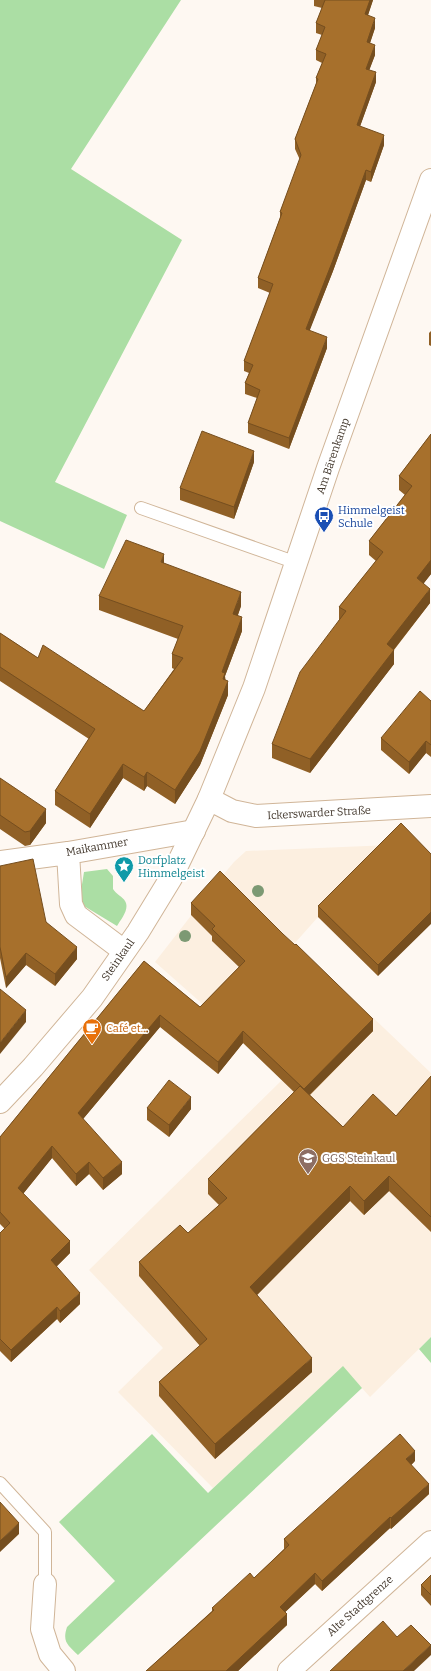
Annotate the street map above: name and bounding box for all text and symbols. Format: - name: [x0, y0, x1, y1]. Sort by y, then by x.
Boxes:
- street label: Am Bärenkamp: [314, 416, 352, 496]
- place label: Himmelgeist Schule: [338, 504, 405, 530]
- bus stop icon: Himmelgeist Schule: [313, 505, 335, 533]
- street label: Ickerswarder Straße: [267, 804, 371, 822]
- street label: Maikammer: [65, 835, 129, 859]
- place label: Dorfplatz Himmelgeist: [138, 854, 205, 880]
- place icon: Dorfplatz Himmelgeist: [113, 855, 135, 883]
- street label: Steinkaul: [99, 936, 137, 984]
- cafe icon: Café et...: [81, 1017, 103, 1045]
- place label: Café et...: [106, 1022, 148, 1035]
- school or university icon: GGS Steinkaul: [297, 1147, 319, 1175]
- place label: GGS Steinkaul: [322, 1152, 396, 1165]
- street label: Alte Stadtgrenze: [324, 1573, 396, 1639]

